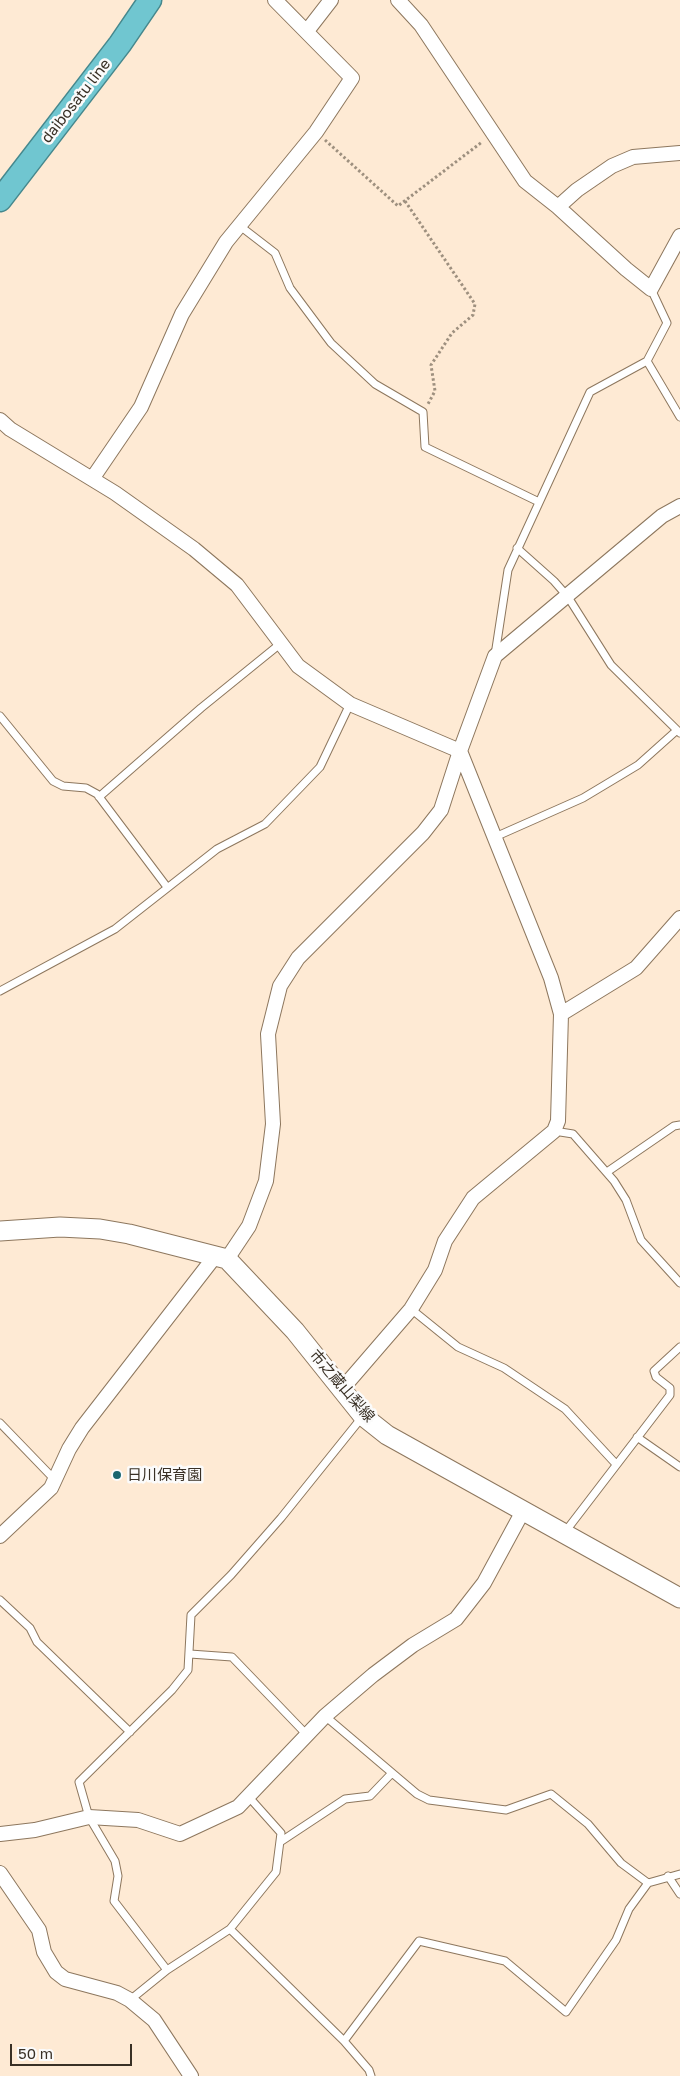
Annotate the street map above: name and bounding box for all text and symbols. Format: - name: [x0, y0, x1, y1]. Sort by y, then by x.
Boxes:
- street label: daibosatu line: [38, 55, 114, 147]
- street label: 市之蔵山梨線: [306, 1346, 378, 1426]
- place label: 日川保育園: [127, 1466, 202, 1484]
- marker: 日川保育園: [111, 1469, 123, 1481]
- scale bar: [12, 2034, 135, 2066]
- text: 50 m: [18, 2044, 53, 2062]

